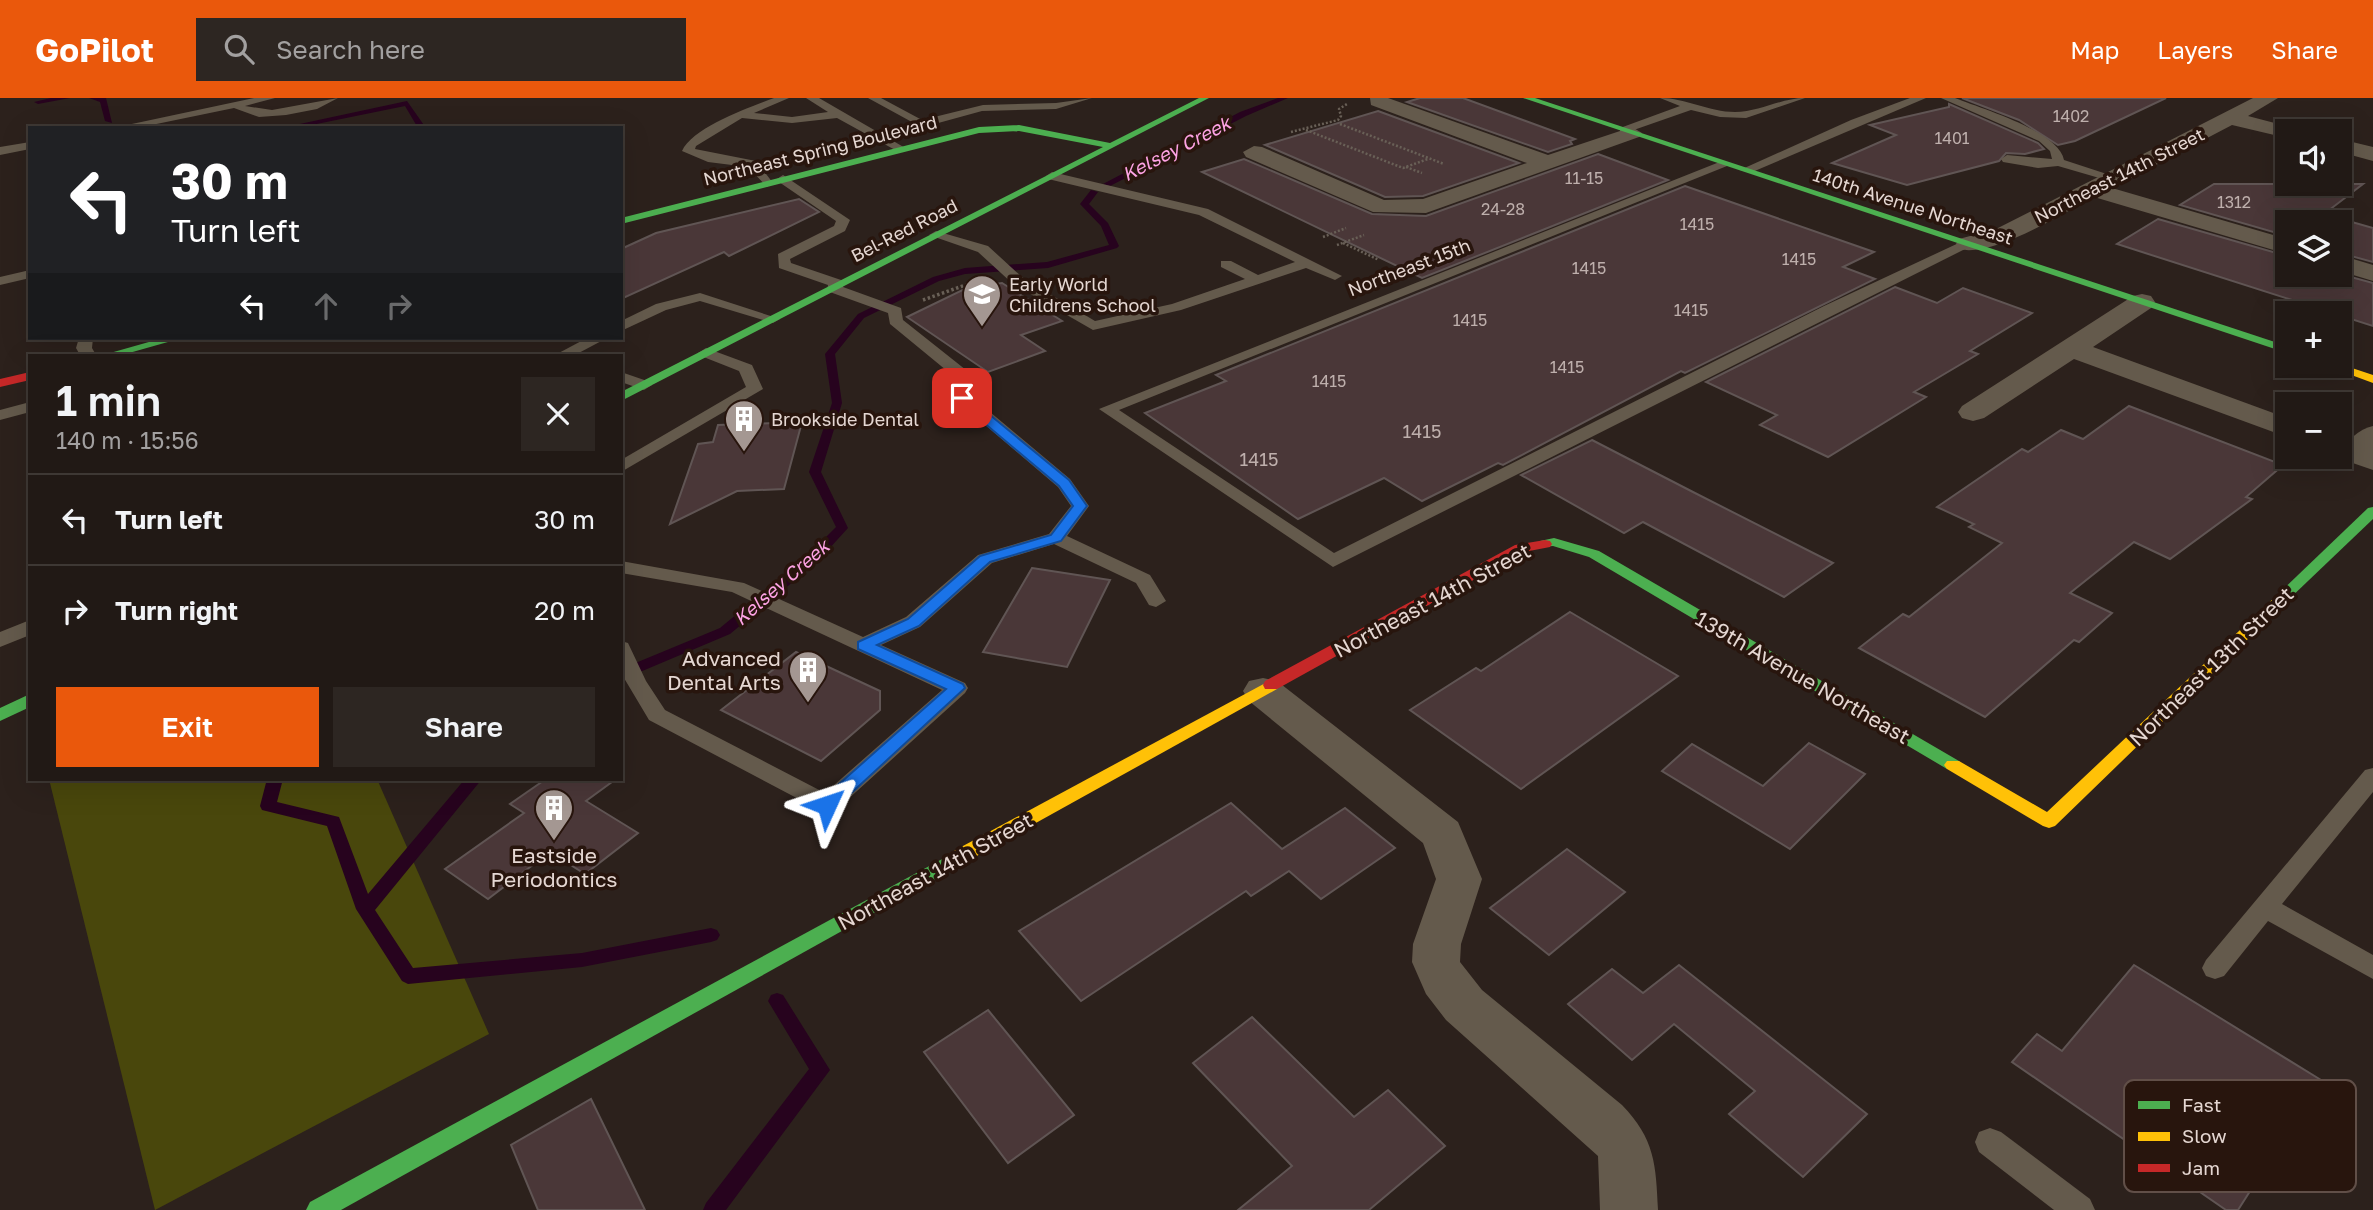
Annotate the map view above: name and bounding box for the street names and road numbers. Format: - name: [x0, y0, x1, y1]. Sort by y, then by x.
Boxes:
- street label: Northeast Spring Boulevard: [701, 110, 939, 190]
- street label: Northeast 14th Street: [2030, 123, 2208, 227]
- street label: 140th Avenue Northeast: [1810, 163, 2016, 249]
- street label: Bel-Red Road: [847, 194, 961, 266]
- street label: Northeast 15th: [1345, 234, 1473, 300]
- street label: Northeast 14th Street: [1329, 537, 1535, 663]
- street label: Northeast 13th Street: [2123, 581, 2299, 751]
- street label: 139th Avenue Northeast: [1691, 605, 1915, 749]
- street label: Northeast 14th Street: [833, 807, 1037, 935]

